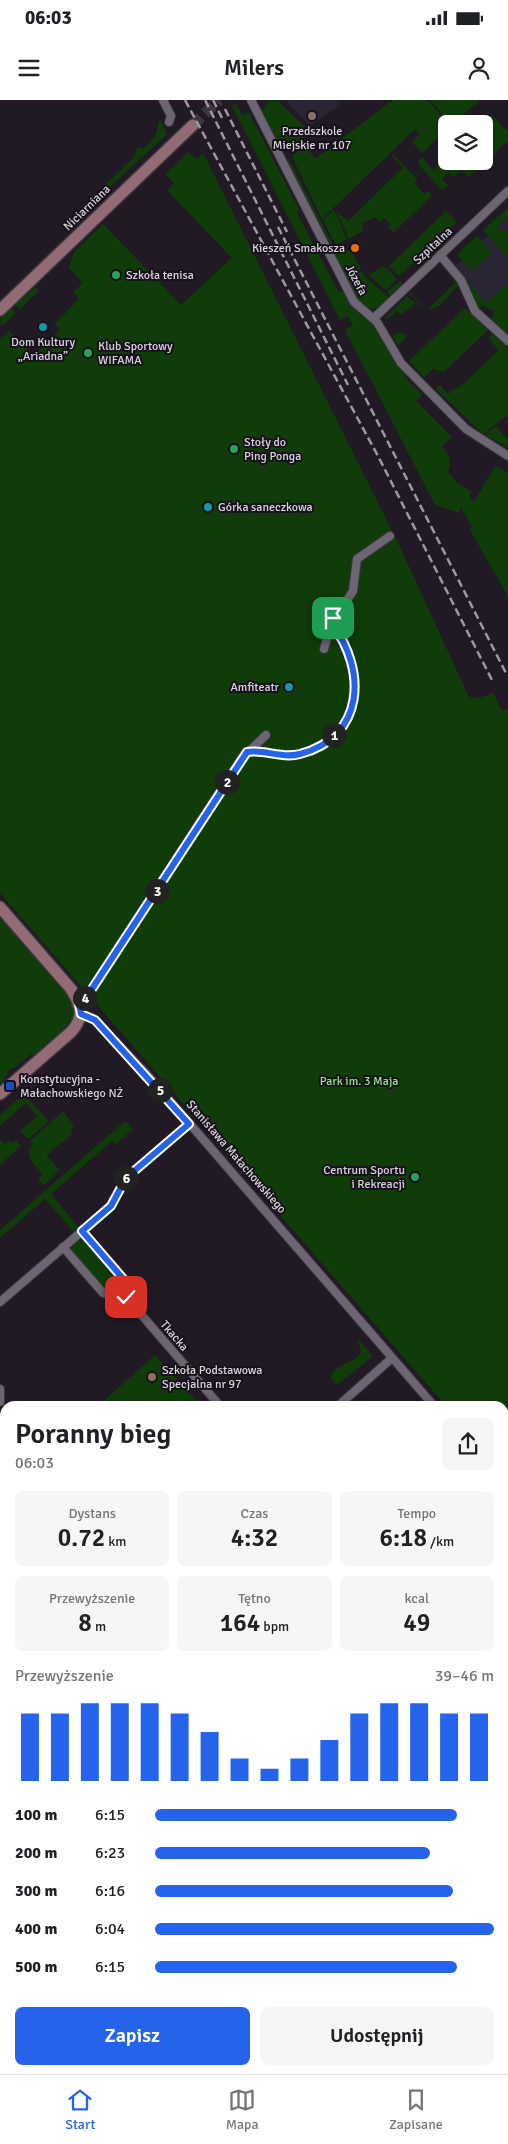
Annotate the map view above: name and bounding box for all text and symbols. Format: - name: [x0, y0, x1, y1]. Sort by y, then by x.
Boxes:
- text: 06:03: [25, 6, 72, 30]
- icon: menu: [15, 54, 43, 82]
- text: Milers: [224, 54, 284, 81]
- icon: person: [465, 54, 493, 82]
- marker: Przedszkole Miejskie nr 107: [306, 110, 318, 122]
- map controls: [438, 115, 493, 170]
- button: layers: [438, 115, 493, 170]
- place label: Przedszkole Miejskie nr 107: [273, 124, 351, 153]
- street label: Niciarniana: [60, 182, 114, 234]
- street label: Szpitalna: [410, 224, 456, 268]
- place label: Kieszeń Smakosza: [252, 241, 345, 256]
- marker: Kieszeń Smakosza: [349, 242, 361, 254]
- street label: Józefa: [342, 262, 370, 298]
- place label: Szkoła tenisa: [126, 268, 194, 283]
- marker: Szkoła tenisa: [110, 269, 122, 281]
- marker: Dom Kultury „Ariadna”: [37, 321, 49, 333]
- place label: Dom Kultury „Ariadna”: [11, 335, 75, 364]
- place label: Klub Sportowy WIFAMA: [98, 339, 173, 368]
- marker: Klub Sportowy WIFAMA: [82, 347, 94, 359]
- place label: Stoły do Ping Ponga: [244, 435, 301, 464]
- marker: Stoły do Ping Ponga: [228, 443, 240, 455]
- place label: Górka saneczkowa: [218, 500, 313, 515]
- marker: Górka saneczkowa: [202, 501, 214, 513]
- pin: [312, 597, 354, 639]
- icon: arrive: [319, 604, 347, 632]
- place label: Amfiteatr: [231, 680, 280, 695]
- marker: Amfiteatr: [283, 681, 295, 693]
- pin: 1: [322, 722, 346, 748]
- text: 1: [331, 727, 338, 744]
- pin: 2: [214, 770, 240, 794]
- text: 2: [224, 774, 231, 791]
- pin: 3: [144, 878, 170, 904]
- text: 3: [154, 883, 161, 900]
- pin: 4: [72, 986, 98, 1010]
- text: 4: [82, 990, 89, 1007]
- place label: Konstytucyjna - Małachowskiego NŻ: [20, 1072, 124, 1101]
- park label: Park im. 3 Maja: [320, 1074, 398, 1089]
- pin: 5: [148, 1078, 172, 1102]
- marker: Konstytucyjna - Małachowskiego NŻ: [4, 1080, 16, 1092]
- text: 5: [157, 1082, 164, 1099]
- street label: Stanisława Małachowskiego: [183, 1097, 289, 1217]
- place label: Centrum Sportu i Rekreacji: [323, 1163, 405, 1192]
- pin: 6: [114, 1166, 138, 1190]
- text: 6: [123, 1170, 130, 1187]
- marker: Centrum Sportu i Rekreacji: [409, 1171, 421, 1183]
- pin: [105, 1276, 147, 1318]
- icon: check: [112, 1283, 140, 1311]
- street label: Tkacka: [157, 1318, 191, 1354]
- place label: Szkoła Podstawowa Specjalna nr 97: [162, 1363, 262, 1392]
- marker: Szkoła Podstawowa Specjalna nr 97: [146, 1371, 158, 1383]
- text: Poranny bieg: [15, 1417, 171, 1451]
- button: share: [442, 1418, 494, 1470]
- text: 06:03: [15, 1453, 54, 1473]
- text: Dystans: [68, 1505, 116, 1522]
- text: Czas: [241, 1505, 268, 1522]
- text: Tempo: [398, 1505, 436, 1522]
- text: 0.72: [58, 1522, 105, 1553]
- text: 4:32: [231, 1522, 278, 1553]
- text: 6:18: [379, 1522, 427, 1553]
- text: km: [105, 1533, 126, 1550]
- text: /km: [427, 1533, 454, 1550]
- text: Przewyższenie: [49, 1590, 135, 1607]
- text: Tętno: [238, 1590, 271, 1607]
- text: kcal: [405, 1590, 429, 1607]
- text: 8: [78, 1607, 92, 1638]
- text: 164: [220, 1607, 260, 1638]
- text: 49: [403, 1607, 430, 1638]
- text: m: [92, 1618, 106, 1635]
- text: bpm: [260, 1618, 289, 1635]
- text: Przewyższenie: [15, 1666, 114, 1686]
- text: 39–46 m: [435, 1666, 494, 1686]
- text: 100 m: [15, 1805, 57, 1825]
- text: 6:15: [95, 1805, 125, 1825]
- text: 200 m: [15, 1843, 57, 1863]
- text: 6:23: [95, 1843, 125, 1863]
- text: 300 m: [15, 1881, 57, 1901]
- text: 6:16: [95, 1881, 125, 1901]
- text: 400 m: [15, 1919, 57, 1939]
- text: 6:04: [95, 1919, 125, 1939]
- text: 500 m: [15, 1957, 57, 1977]
- text: 6:15: [95, 1957, 125, 1977]
- button: Zapisz: [15, 2007, 250, 2065]
- button: Udostępnij: [260, 2007, 494, 2065]
- tab: Start: [65, 2086, 95, 2133]
- tab: Mapa: [226, 2086, 259, 2133]
- tab: Zapisane: [389, 2086, 443, 2133]

